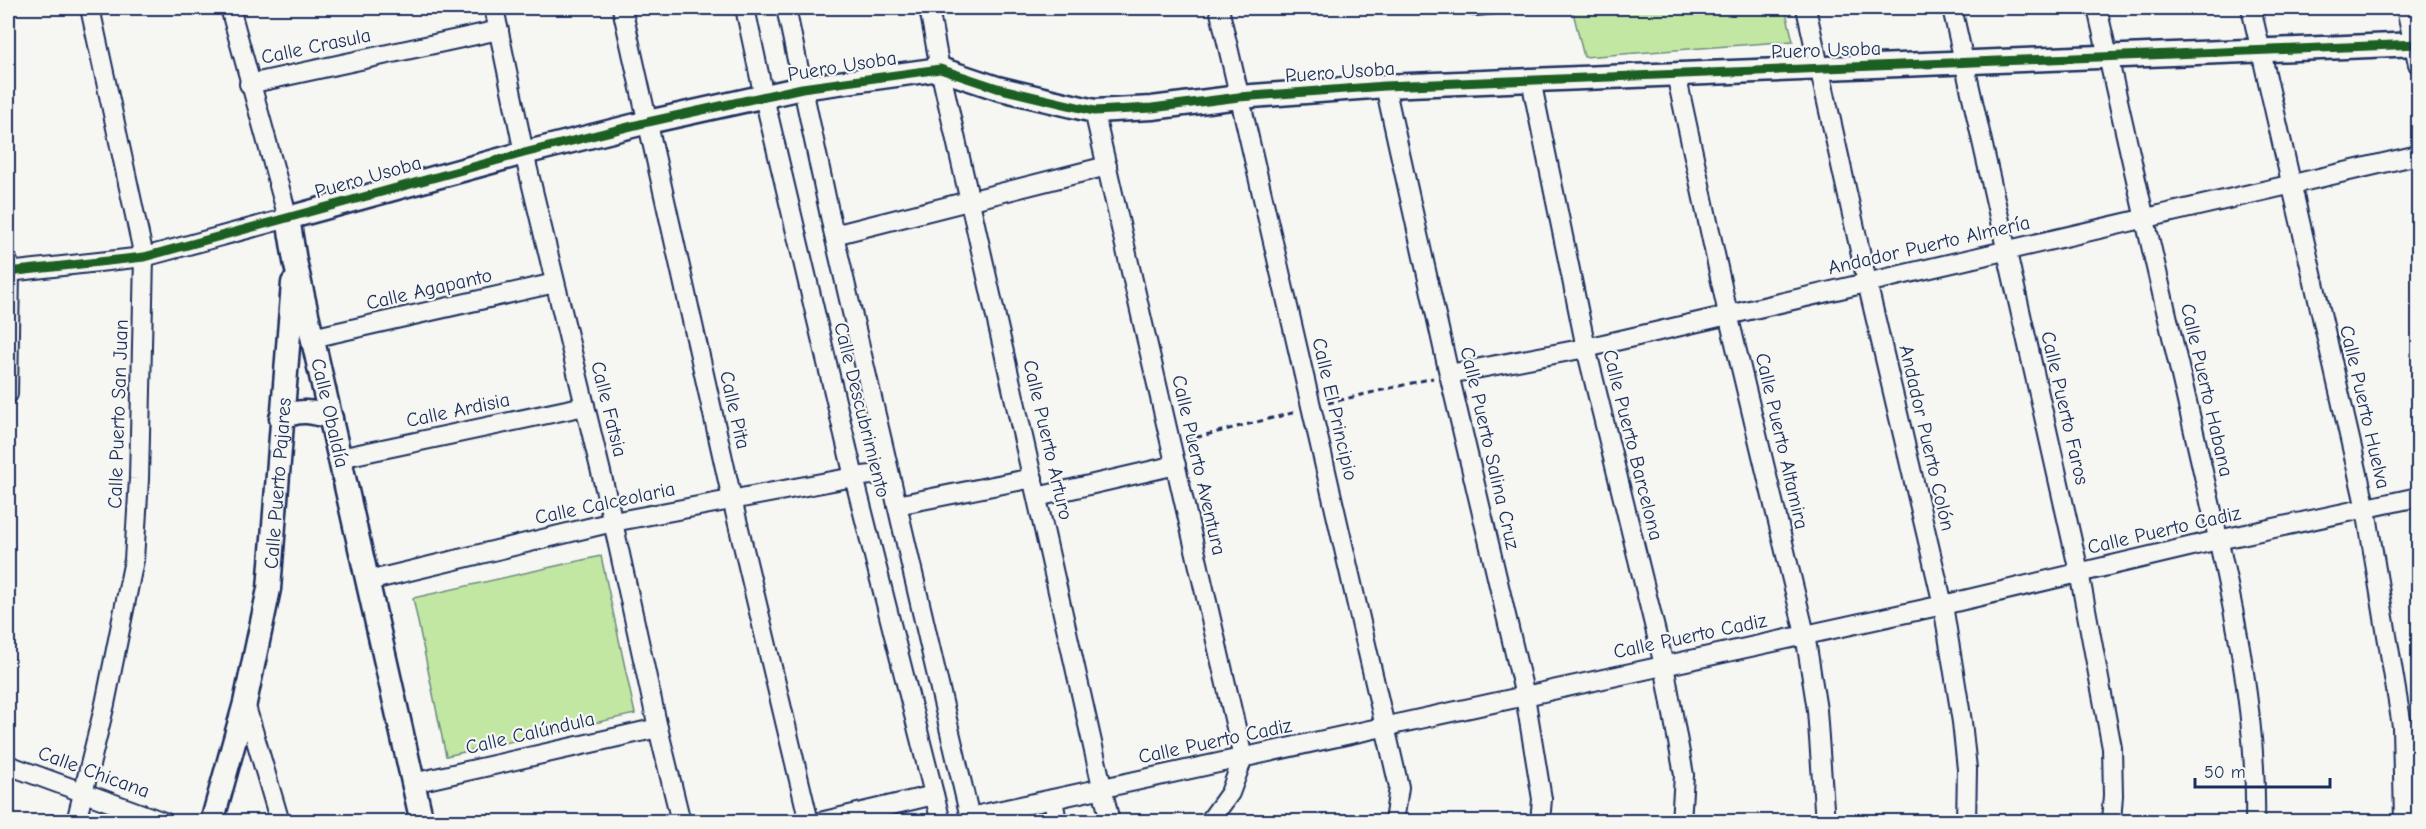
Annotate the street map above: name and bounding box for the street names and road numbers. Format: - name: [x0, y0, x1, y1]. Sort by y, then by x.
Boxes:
- street label: Calle Crasula: [259, 23, 373, 69]
- street label: Puero Usoba: [1771, 37, 1881, 63]
- street label: Puero Usoba: [786, 46, 898, 86]
- street label: Puero Usoba: [1284, 57, 1396, 87]
- street label: Puero Usoba: [312, 151, 424, 203]
- street label: Andador Puerto Almería: [1826, 211, 2032, 279]
- street label: Calle Agapanto: [364, 263, 494, 315]
- street label: Calle Puerto Habana: [2176, 301, 2238, 479]
- street label: Calle Puerto San Juan: [103, 319, 133, 509]
- street label: Calle Descubrimiento: [829, 320, 895, 500]
- street label: Calle Puerto Huelva: [2335, 323, 2395, 491]
- street label: Calle Puerto Faros: [2036, 329, 2094, 487]
- street label: Calle El Principio: [1307, 335, 1363, 483]
- street label: Andador Puerto Colón: [1894, 343, 1960, 533]
- street label: Calle Puerto Salina Cruz: [1455, 344, 1525, 552]
- street label: Calle Puerto Barcelona: [1598, 347, 1668, 543]
- street label: Calle Puerto Altamira: [1751, 351, 1813, 531]
- street label: Calle Obaldía: [306, 356, 354, 470]
- street label: Calle Puerto Arturo: [1018, 358, 1078, 522]
- street label: Calle Fatsia: [586, 359, 632, 459]
- street label: Calle Pita: [715, 369, 755, 451]
- street label: Calle Puerto Aventura: [1167, 373, 1231, 557]
- street label: Calle Ardisia: [404, 388, 512, 432]
- street label: Calle Puerto Pajares: [259, 397, 295, 570]
- street label: Calle Calceolaria: [533, 477, 677, 529]
- street label: Calle Puerto Cadiz: [2085, 501, 2243, 559]
- street label: Calle Puerto Cadiz: [1611, 608, 1769, 663]
- street label: Calle Calúndula: [463, 707, 597, 759]
- street label: Calle Puerto Cadiz: [1136, 713, 1294, 768]
- street label: Calle Chicana: [35, 741, 153, 803]

